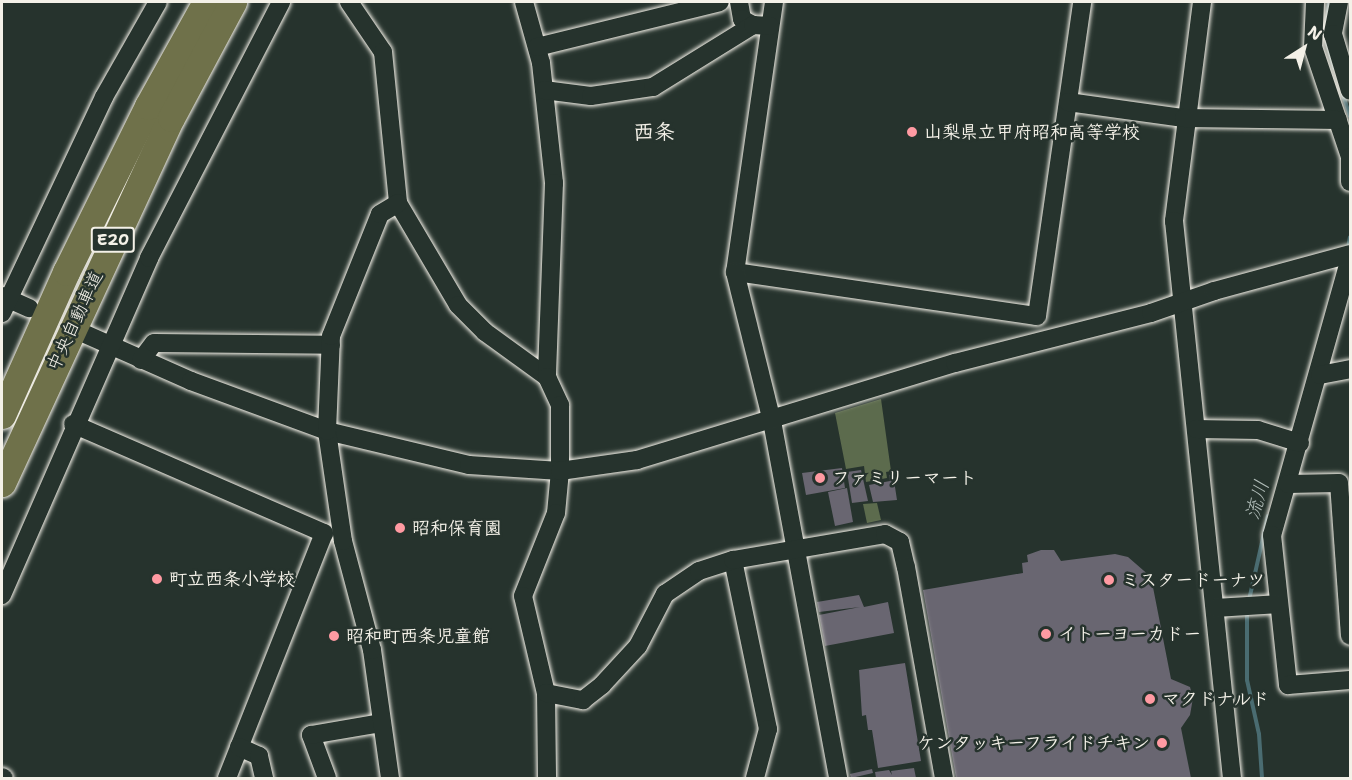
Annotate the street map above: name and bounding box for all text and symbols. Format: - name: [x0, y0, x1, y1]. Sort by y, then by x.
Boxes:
- north arrow: [1274, 18, 1334, 78]
- text: N: [1304, 21, 1326, 45]
- district label: 西条: [633, 119, 675, 145]
- place label: 山梨県立甲府昭和高等学校: [924, 121, 1140, 143]
- marker: 山梨県立甲府昭和高等学校: [905, 125, 919, 139]
- road number: E20: [90, 227, 136, 253]
- street label: 中央自動車道: [42, 267, 108, 375]
- place label: ファミリーマート: [832, 467, 976, 489]
- marker: ファミリーマート: [813, 471, 827, 485]
- water label: 流川: [1240, 477, 1274, 523]
- place label: 昭和保育園: [412, 517, 502, 539]
- marker: 昭和保育園: [393, 521, 407, 535]
- place label: 町立西条小学校: [169, 568, 295, 590]
- place label: ミスタードーナツ: [1121, 569, 1265, 591]
- marker: 町立西条小学校: [150, 572, 164, 586]
- marker: ミスタードーナツ: [1102, 573, 1116, 587]
- place label: イトーヨーカドー: [1058, 623, 1201, 645]
- place label: 昭和町西条児童館: [346, 625, 490, 647]
- marker: イトーヨーカドー: [1039, 627, 1053, 641]
- marker: 昭和町西条児童館: [327, 629, 341, 643]
- place label: マクドナルド: [1162, 688, 1270, 710]
- marker: マクドナルド: [1143, 692, 1157, 706]
- place label: ケンタッキーフライドチキン: [916, 732, 1150, 754]
- marker: ケンタッキーフライドチキン: [1155, 736, 1169, 750]

